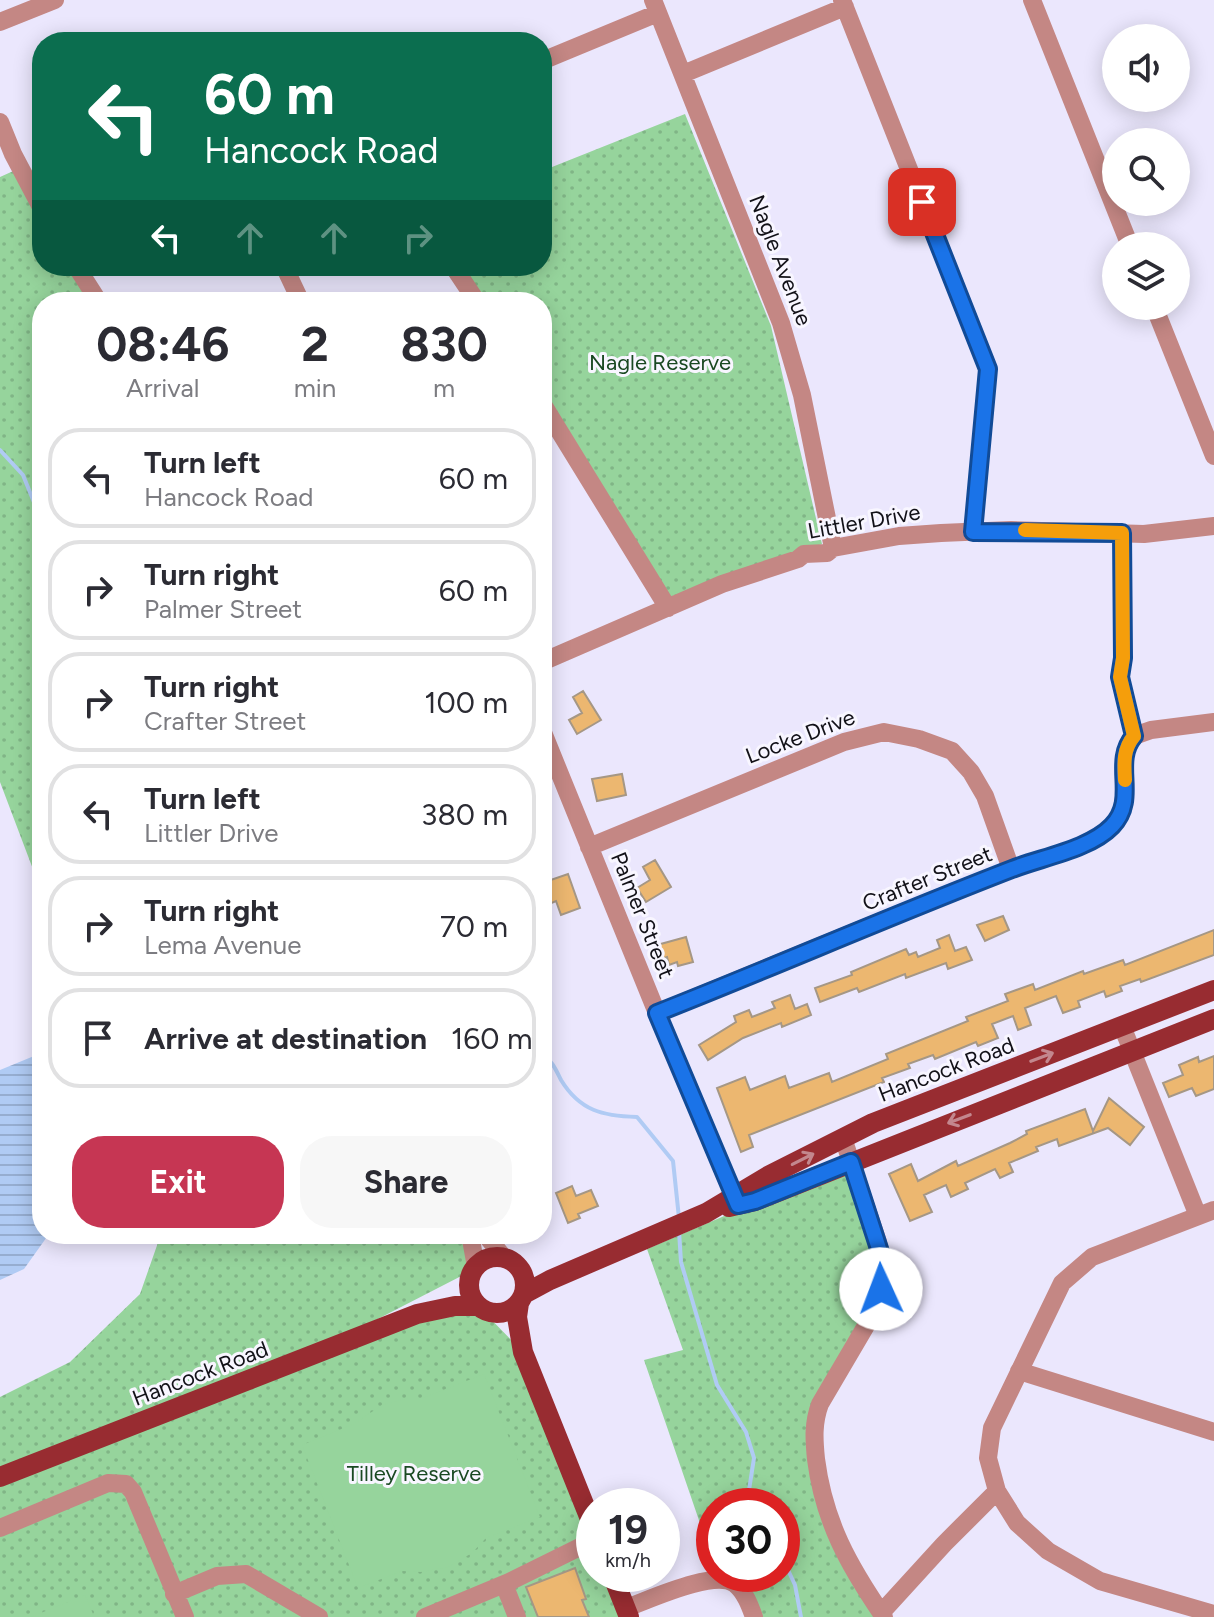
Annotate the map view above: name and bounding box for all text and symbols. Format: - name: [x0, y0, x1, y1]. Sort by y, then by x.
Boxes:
- map controls: [1102, 24, 1190, 320]
- button: sound: [1102, 24, 1190, 112]
- text: 60 m: [204, 61, 335, 128]
- icon: left: [72, 64, 176, 168]
- button: search: [1102, 128, 1190, 216]
- text: Hancock Road: [204, 129, 439, 172]
- pin: [888, 168, 956, 236]
- icon: arrive: [900, 180, 944, 224]
- street label: Nagle Avenue: [743, 191, 818, 329]
- icon: left: [144, 216, 188, 260]
- icon: ahead: [228, 216, 272, 260]
- icon: ahead: [312, 216, 356, 260]
- icon: right: [396, 216, 440, 260]
- button: layers: [1102, 232, 1190, 320]
- text: 08:46: [96, 315, 229, 373]
- text: 2: [301, 315, 329, 373]
- text: 830: [401, 315, 488, 373]
- park label: Nagle Reserve: [589, 349, 731, 376]
- text: Arrival: [126, 372, 200, 404]
- text: min: [294, 372, 336, 404]
- text: m: [433, 372, 455, 404]
- text: Turn left: [144, 444, 261, 481]
- icon: left: [76, 456, 120, 500]
- text: 60 m: [439, 460, 508, 497]
- text: Hancock Road: [144, 481, 313, 513]
- street label: Littler Drive: [806, 498, 922, 545]
- text: Turn right: [144, 556, 279, 593]
- icon: right: [76, 568, 120, 612]
- text: 60 m: [439, 572, 508, 609]
- text: Palmer Street: [144, 593, 302, 625]
- text: Turn right: [144, 668, 279, 705]
- icon: right: [76, 680, 120, 724]
- text: 100 m: [424, 684, 508, 721]
- street label: Locke Drive: [742, 703, 859, 770]
- text: Crafter Street: [144, 705, 306, 737]
- text: Turn left: [144, 780, 261, 817]
- icon: left: [76, 792, 120, 836]
- text: 380 m: [421, 796, 508, 833]
- text: Littler Drive: [144, 817, 278, 849]
- street label: Crafter Street: [858, 840, 996, 917]
- street label: Palmer Street: [605, 848, 680, 982]
- text: Turn right: [144, 892, 279, 929]
- icon: right: [76, 904, 120, 948]
- text: 70 m: [440, 908, 508, 945]
- text: Lema Avenue: [144, 929, 301, 961]
- icon: arrive: [76, 1016, 120, 1060]
- text: Arrive at destination: [144, 1020, 427, 1057]
- text: 160 m: [451, 1020, 533, 1057]
- street label: Hancock Road: [874, 1031, 1018, 1108]
- one-way arrow: [1029, 1049, 1054, 1063]
- one-way arrow: [947, 1113, 972, 1128]
- button: Exit: [72, 1136, 284, 1228]
- button: Share: [300, 1136, 512, 1228]
- one-way arrow: [791, 1150, 815, 1166]
- position arrow: [839, 1247, 923, 1331]
- street label: Hancock Road: [128, 1335, 272, 1412]
- park label: Tilley Reserve: [347, 1460, 481, 1487]
- speed limit sign: 30: [696, 1488, 800, 1592]
- text: 19: [608, 1506, 648, 1554]
- text: km/h: [605, 1548, 651, 1572]

